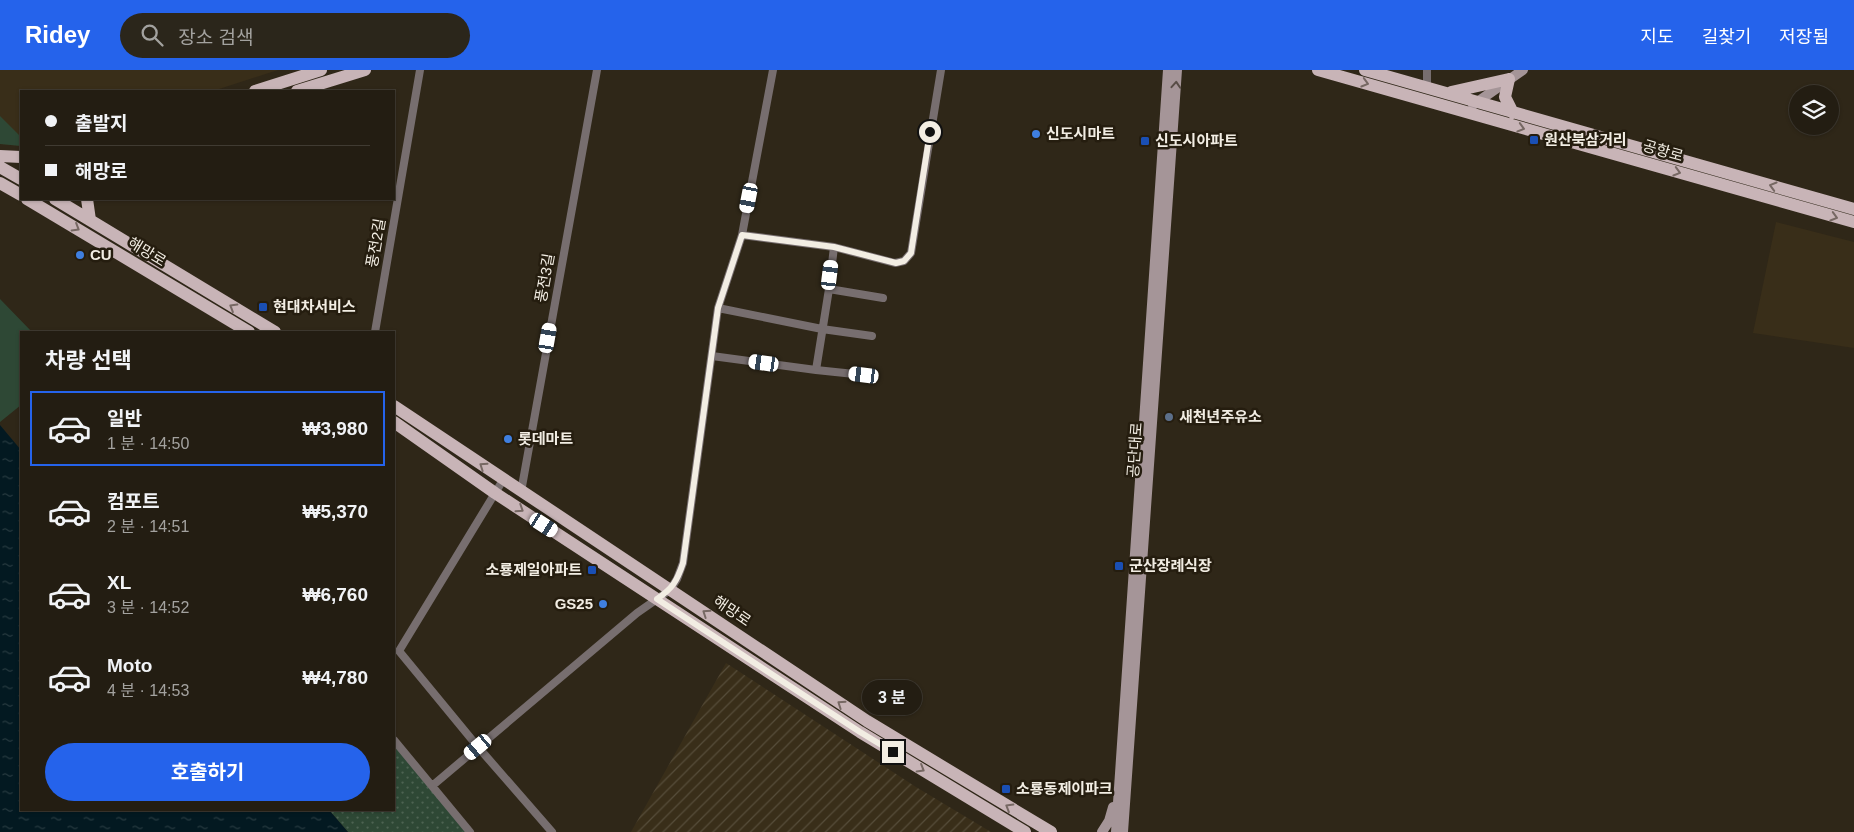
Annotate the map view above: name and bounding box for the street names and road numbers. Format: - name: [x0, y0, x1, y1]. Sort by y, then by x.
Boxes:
- street label: 공항로: [1641, 137, 1685, 164]
- street label: 풍전2길: [363, 217, 388, 269]
- street label: 해망로: [125, 234, 169, 270]
- street label: 풍전3길: [532, 252, 557, 304]
- street label: 공단대로: [1124, 422, 1145, 478]
- street label: 해망로: [710, 592, 754, 629]

